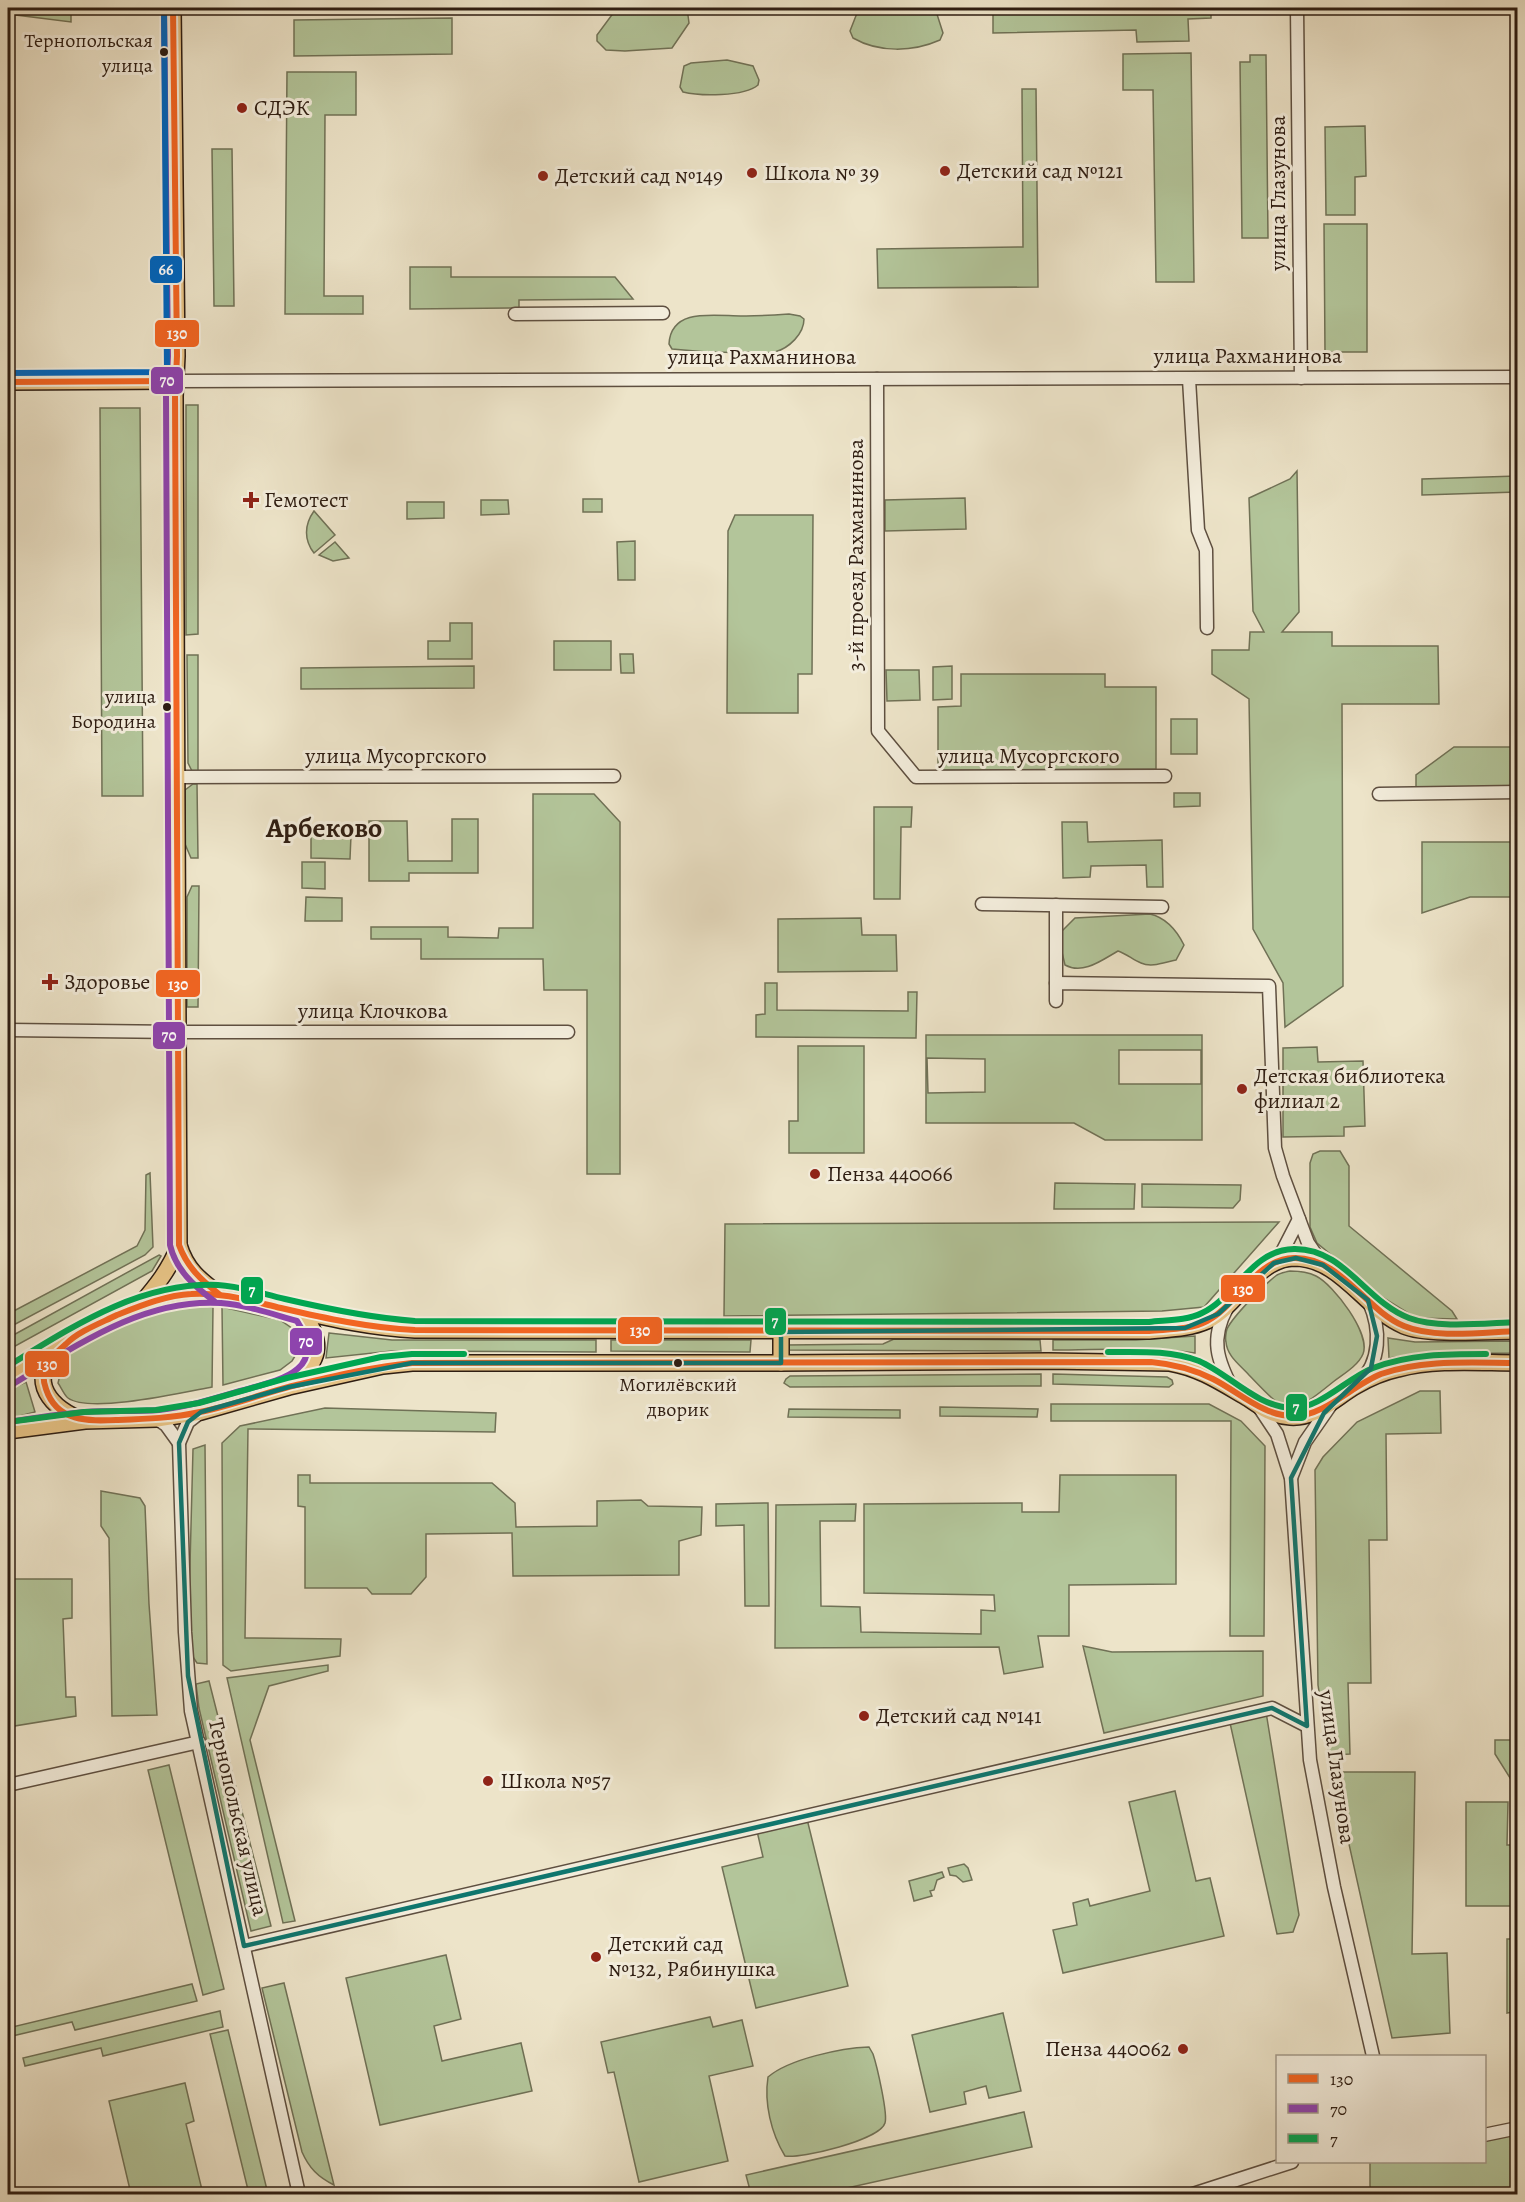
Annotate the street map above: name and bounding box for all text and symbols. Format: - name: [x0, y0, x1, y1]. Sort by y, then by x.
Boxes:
- place label: Тернопольская улица: [24, 27, 154, 79]
- marker: Тернопольская улица: [158, 46, 170, 58]
- place label: СДЭК: [254, 93, 309, 123]
- marker: СДЭК: [235, 101, 249, 115]
- street label: улица Глазунова: [1263, 115, 1293, 272]
- place label: Детский сад №121: [957, 156, 1123, 186]
- place label: Школа № 39: [764, 158, 879, 188]
- place label: Детский сад №149: [555, 161, 723, 191]
- marker: Детский сад №121: [938, 164, 952, 178]
- marker: Школа № 39: [745, 166, 759, 180]
- marker: Детский сад №149: [536, 169, 550, 183]
- line badge: 66: [149, 255, 183, 284]
- text: 66: [159, 259, 174, 281]
- line badge: 130: [154, 319, 200, 348]
- text: 130: [167, 323, 187, 345]
- street label: улица Рахманинова: [1153, 341, 1343, 371]
- street label: улица Рахманинова: [667, 342, 857, 372]
- line badge: 70: [150, 366, 184, 395]
- text: 70: [160, 370, 174, 392]
- street label: 3-й проезд Рахманинова: [841, 438, 871, 671]
- place label: Гемотест: [264, 485, 349, 515]
- marker: Гемотест: [242, 491, 260, 509]
- place label: улица Бородина: [71, 683, 157, 735]
- marker: улица Бородина: [161, 701, 173, 713]
- street label: улица Мусоргского: [304, 741, 487, 771]
- street label: улица Мусоргского: [937, 741, 1120, 771]
- district label: Арбеково: [265, 809, 382, 847]
- place label: Здоровье: [64, 967, 150, 997]
- line badge: 130: [155, 969, 201, 998]
- marker: Здоровье: [41, 973, 59, 991]
- text: 130: [168, 974, 188, 996]
- street label: улица Клочкова: [297, 996, 449, 1026]
- line badge: 70: [152, 1021, 186, 1050]
- text: 70: [162, 1025, 176, 1047]
- place label: Детская библиотека филиал 2: [1254, 1061, 1446, 1116]
- marker: Детская библиотека филиал 2: [1235, 1082, 1249, 1096]
- place label: Пенза 440066: [827, 1159, 953, 1189]
- marker: Пенза 440066: [808, 1167, 822, 1181]
- line badge: 130: [1220, 1274, 1266, 1303]
- line badge: 7: [240, 1276, 264, 1305]
- text: 130: [1233, 1279, 1253, 1301]
- text: 7: [249, 1280, 256, 1302]
- line badge: 7: [764, 1307, 787, 1336]
- text: 7: [772, 1311, 779, 1333]
- line badge: 130: [617, 1316, 663, 1345]
- text: 130: [630, 1320, 650, 1342]
- line badge: 70: [289, 1327, 323, 1356]
- text: 70: [299, 1331, 313, 1353]
- line badge: 130: [24, 1350, 70, 1378]
- text: 130: [37, 1354, 57, 1376]
- marker: Могилёвский дворик: [672, 1357, 684, 1369]
- place label: Могилёвский дворик: [619, 1371, 737, 1423]
- line badge: 7: [1285, 1393, 1308, 1422]
- text: 7: [1293, 1397, 1300, 1419]
- street label: улица Глазунова: [1311, 1687, 1363, 1847]
- place label: Детский сад №141: [876, 1701, 1042, 1731]
- marker: Детский сад №141: [857, 1709, 871, 1723]
- street label: Тернопольская улица: [201, 1715, 276, 1920]
- place label: Школа №57: [500, 1766, 611, 1796]
- marker: Школа №57: [481, 1774, 495, 1788]
- place label: Детский сад №132, Рябинушка: [608, 1929, 776, 1984]
- marker: Детский сад №132, Рябинушка: [589, 1950, 603, 1964]
- place label: Пенза 440062: [1045, 2034, 1171, 2064]
- marker: Пенза 440062: [1176, 2042, 1190, 2056]
- legend: [1276, 2055, 1486, 2163]
- text: 130: [1330, 2067, 1353, 2091]
- text: 70: [1330, 2097, 1347, 2121]
- text: 7: [1330, 2127, 1338, 2151]

